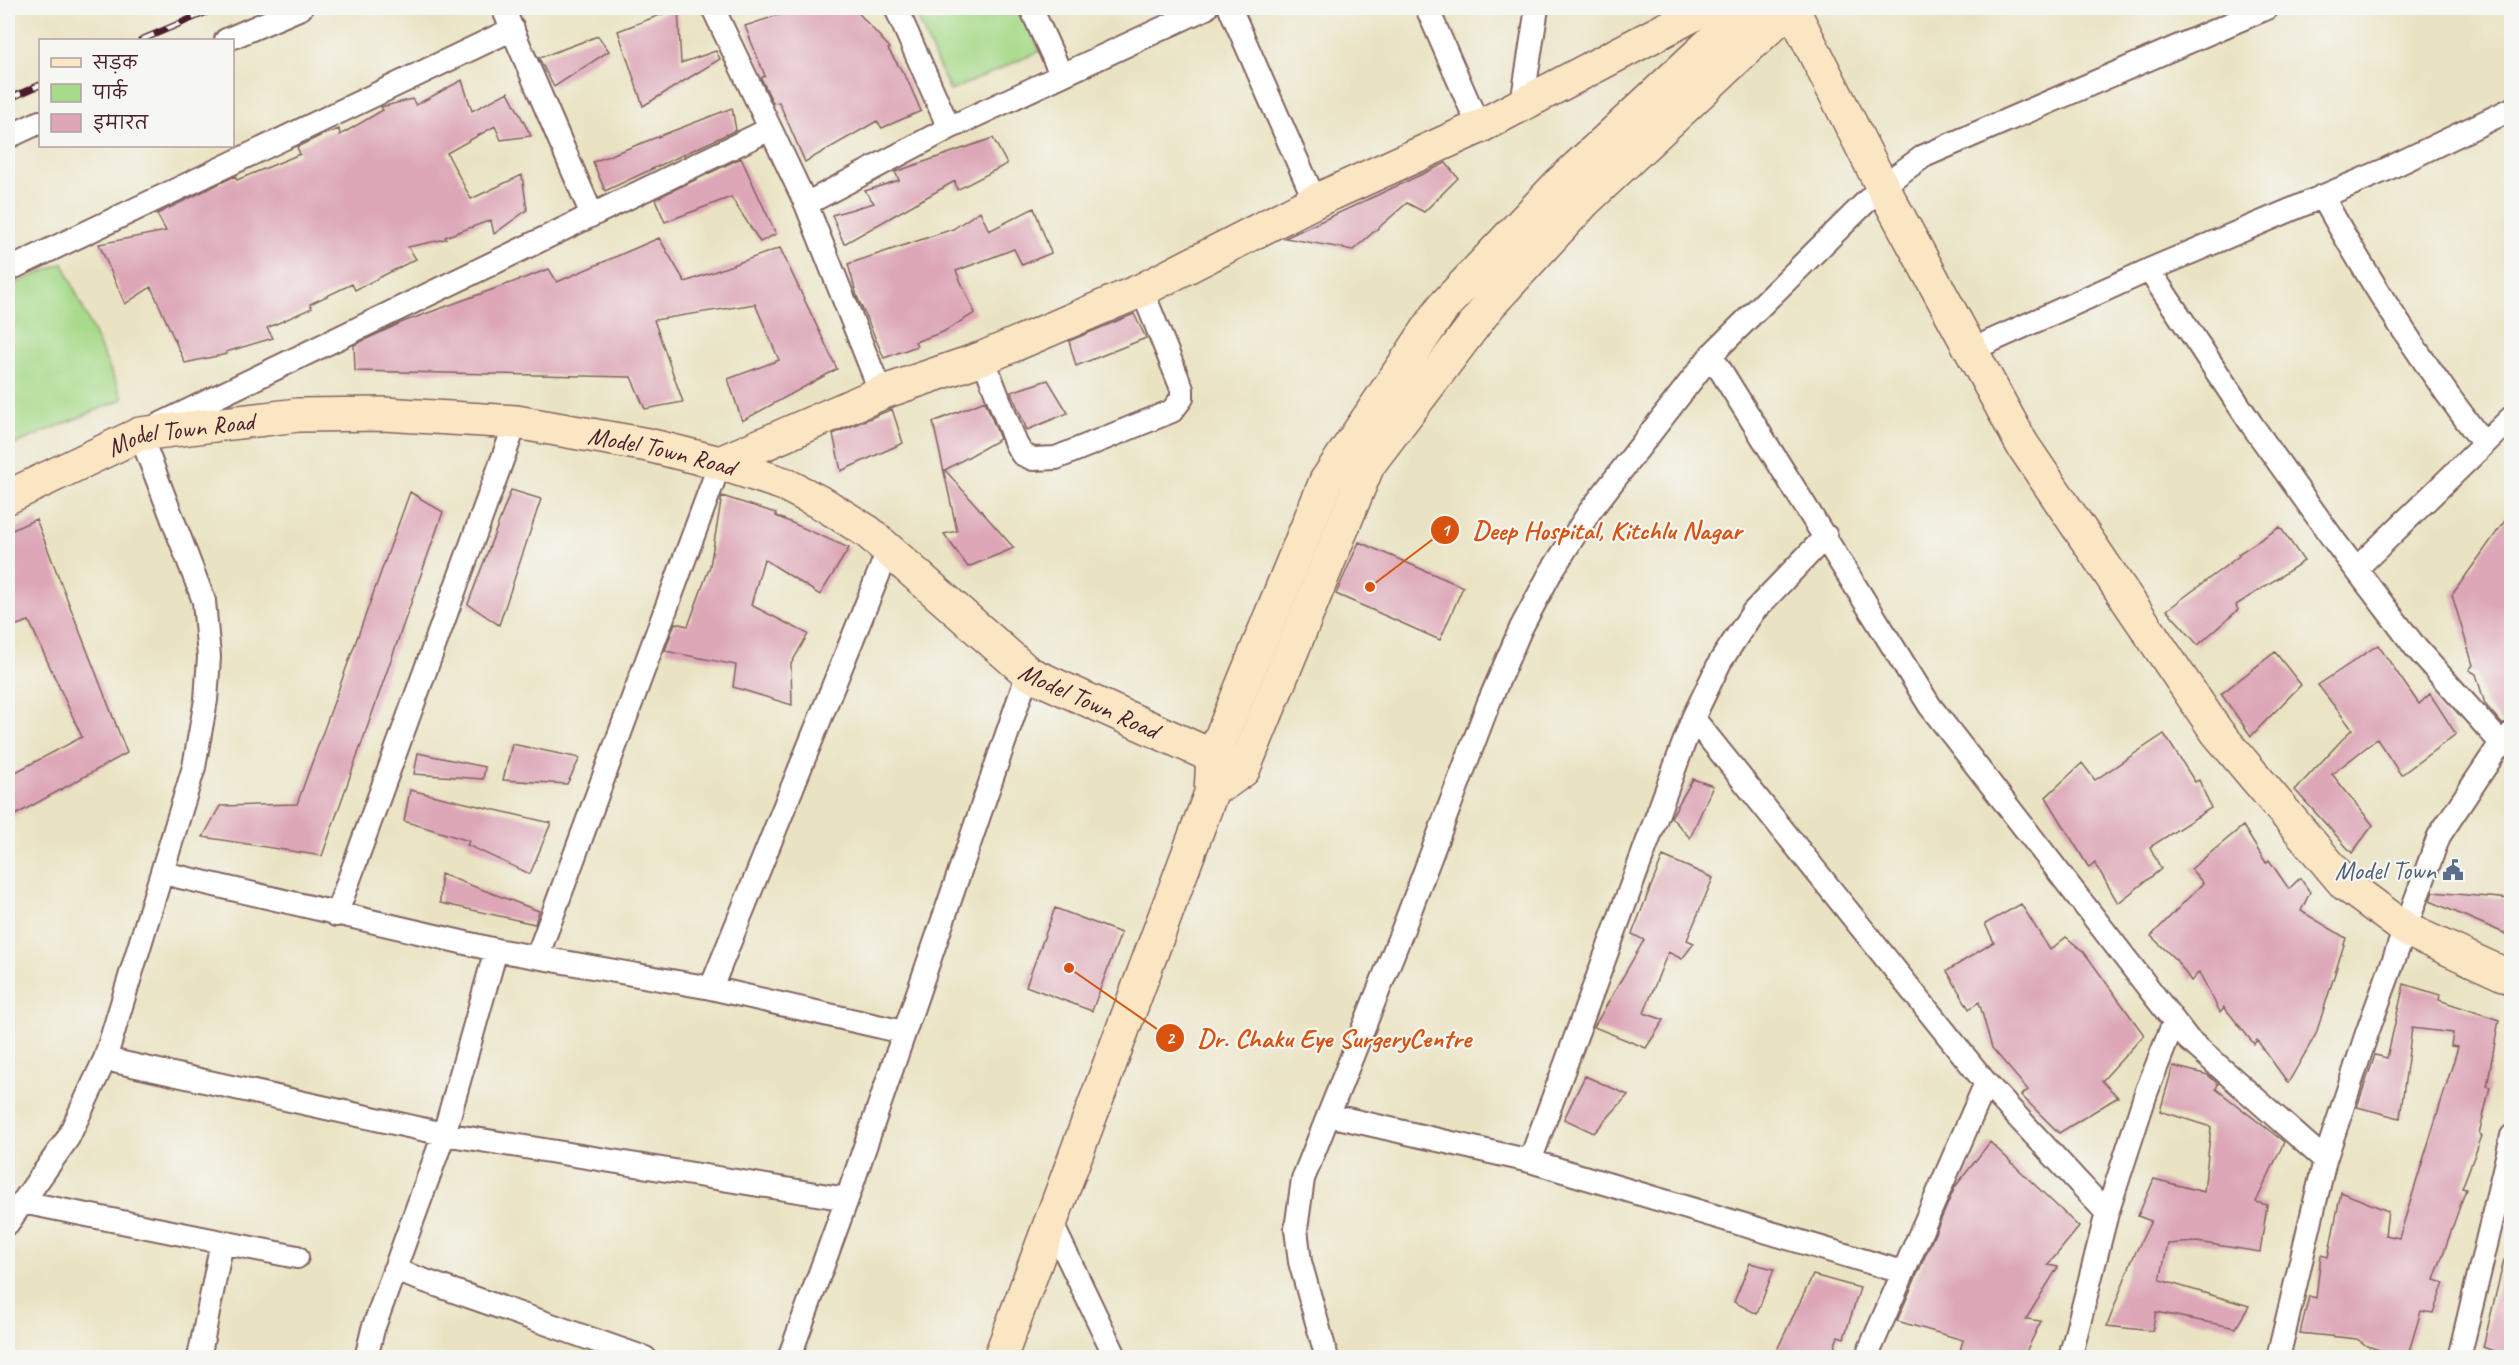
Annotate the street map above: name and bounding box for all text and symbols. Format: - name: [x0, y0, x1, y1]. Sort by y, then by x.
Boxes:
- legend: [39, 39, 234, 147]
- text: सड़क: [92, 52, 138, 74]
- text: पार्क: [92, 79, 128, 104]
- text: इमारत: [93, 112, 149, 134]
- street label: Model Town Road: [101, 404, 260, 465]
- street label: Model Town Road: [585, 419, 743, 485]
- callout: Deep Hospital, Kitchlu Nagar: [1430, 507, 1753, 552]
- text: Deep Hospital, Kitchlu Nagar: [1472, 513, 1745, 547]
- text: 1: [1441, 519, 1451, 541]
- street label: Model Town Road: [1013, 655, 1167, 748]
- place label: Model Town: [2335, 854, 2437, 887]
- public building icon: Model Town: [2441, 858, 2465, 882]
- callout: Dr. Chaku Eye SurgeryCentre: [1155, 1015, 1482, 1060]
- text: Dr. Chaku Eye SurgeryCentre: [1197, 1021, 1474, 1055]
- text: 2: [1166, 1027, 1176, 1049]

